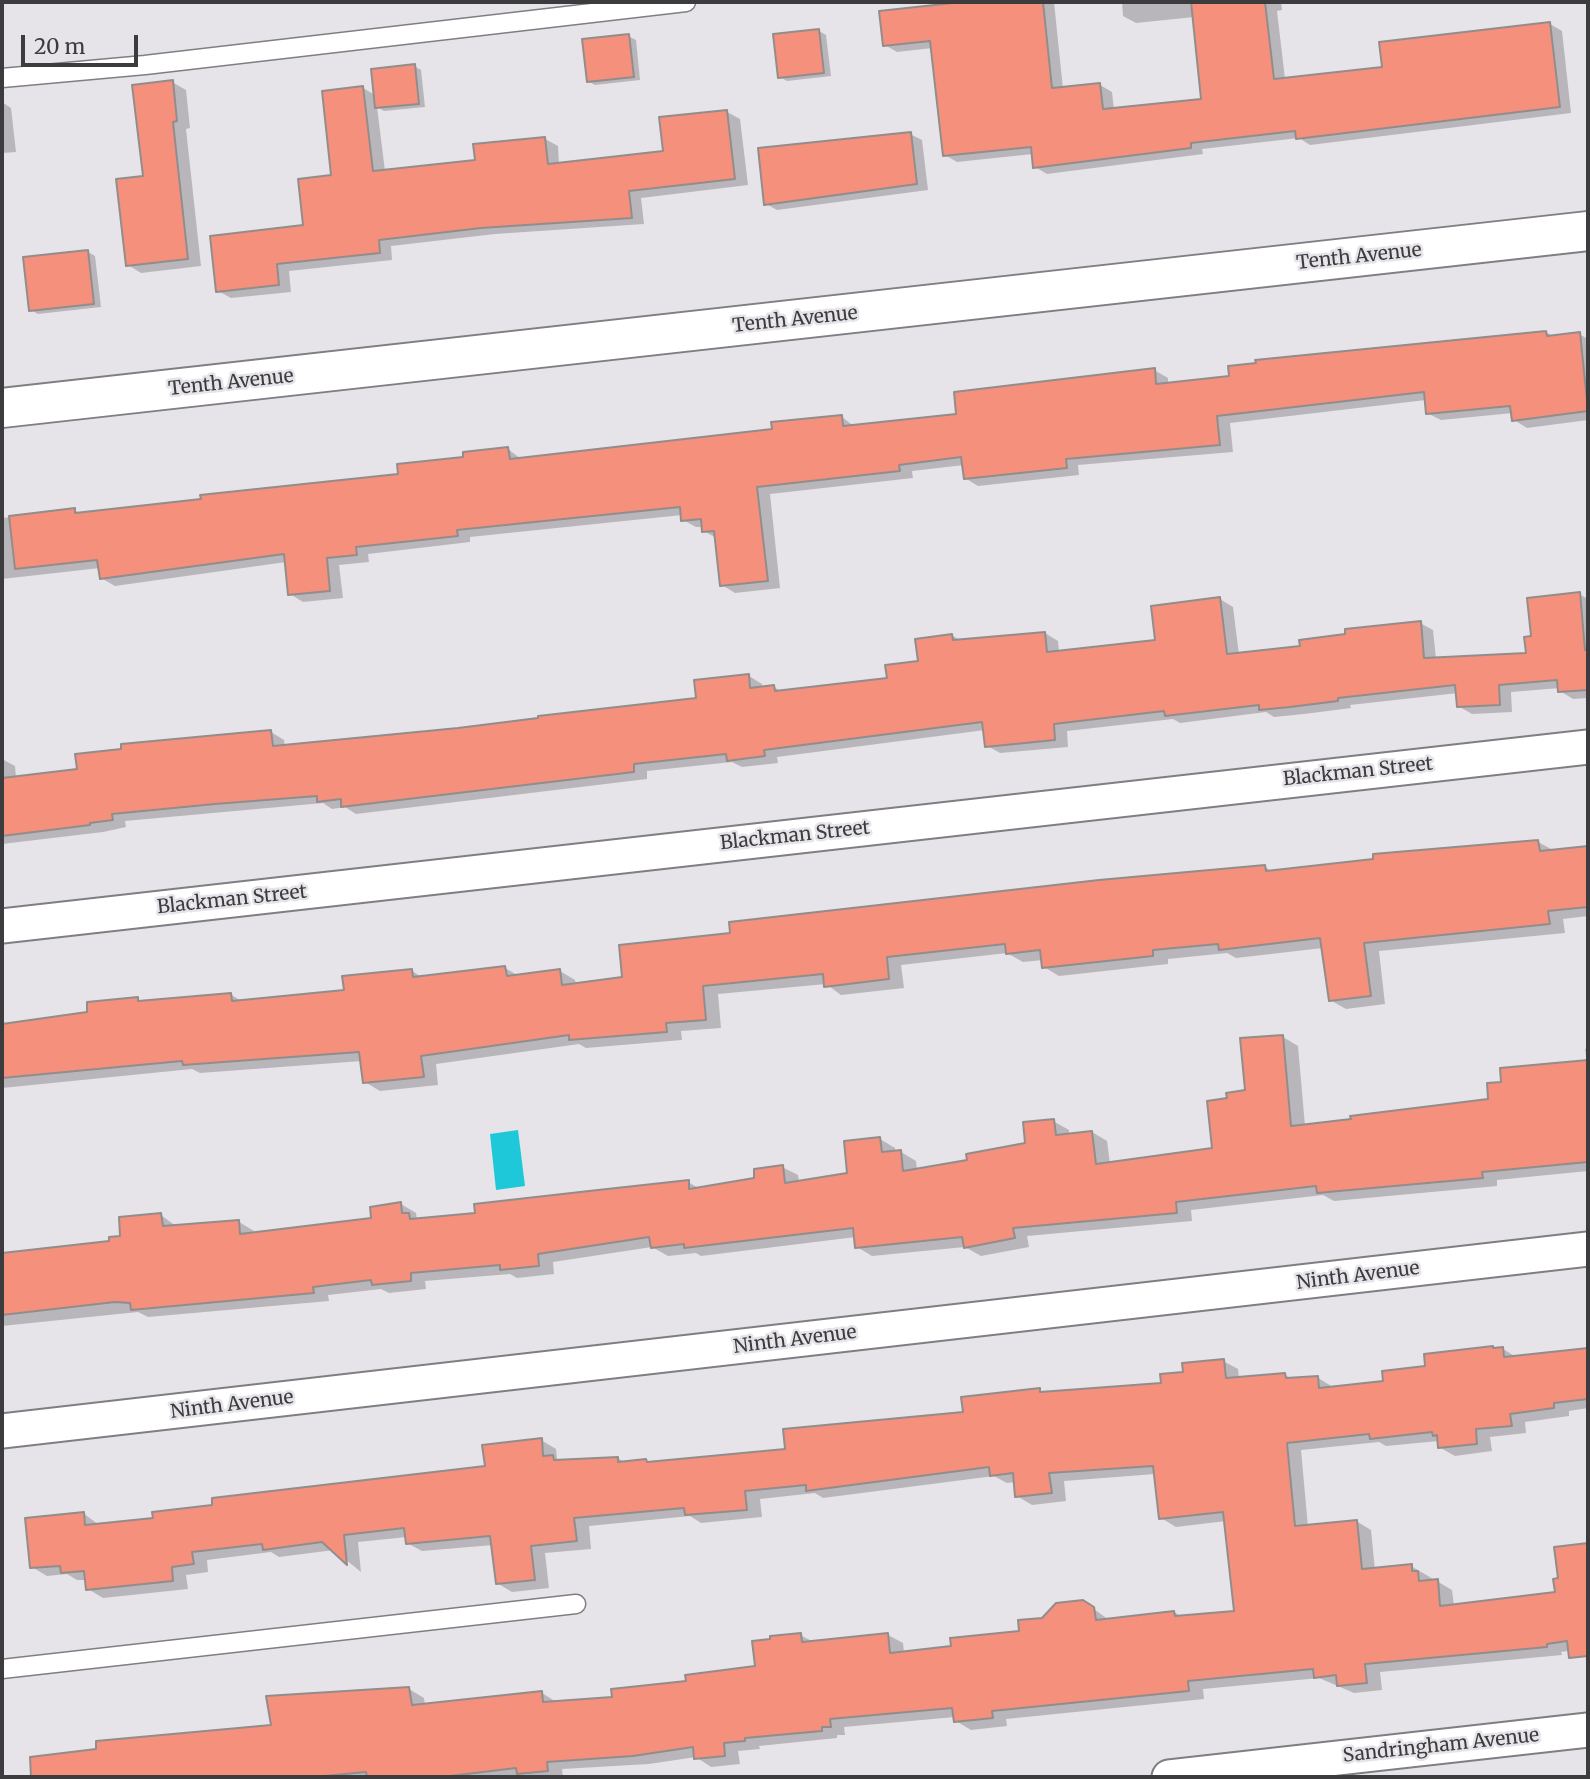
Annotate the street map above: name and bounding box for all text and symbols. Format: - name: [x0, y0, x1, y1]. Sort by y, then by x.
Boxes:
- scale bar: [24, 21, 142, 65]
- text: 20 m: [34, 33, 85, 60]
- street label: Tenth Avenue: [1295, 239, 1423, 275]
- street label: Tenth Avenue: [731, 302, 859, 338]
- street label: Tenth Avenue: [167, 365, 295, 401]
- street label: Blackman Street: [1282, 753, 1434, 791]
- street label: Blackman Street: [719, 817, 871, 855]
- street label: Blackman Street: [156, 881, 308, 919]
- street label: Ninth Avenue: [1295, 1257, 1421, 1295]
- street label: Ninth Avenue: [732, 1321, 858, 1359]
- street label: Ninth Avenue: [169, 1386, 295, 1424]
- street label: Sandringham Avenue: [1342, 1724, 1540, 1768]

